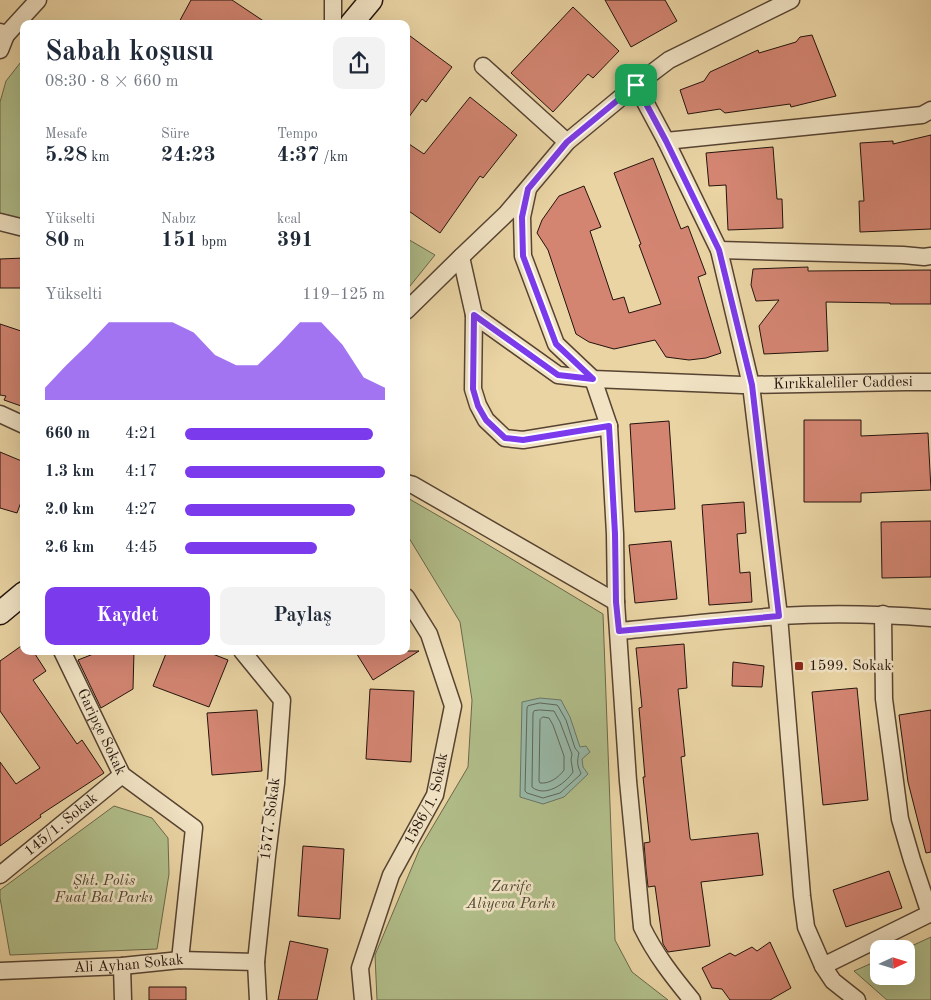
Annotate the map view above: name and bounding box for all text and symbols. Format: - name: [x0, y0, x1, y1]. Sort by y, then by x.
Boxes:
- button: share: [333, 37, 385, 89]
- text: Sabah koşusu: [45, 39, 214, 67]
- pin: [615, 64, 657, 106]
- icon: arrive: [622, 71, 650, 99]
- text: 08:30 · 8 × 660 m: [45, 74, 178, 90]
- text: Mesafe: [45, 127, 87, 141]
- text: Süre: [161, 127, 189, 141]
- text: Tempo: [277, 127, 318, 141]
- text: 5.28: [45, 145, 87, 166]
- text: 24:23: [161, 145, 216, 166]
- text: 4:37: [277, 145, 319, 166]
- text: km: [87, 150, 110, 164]
- text: /km: [319, 150, 348, 164]
- text: Yükselti: [45, 212, 95, 226]
- text: Nabız: [161, 212, 196, 226]
- text: kcal: [277, 212, 301, 226]
- text: 80: [45, 230, 69, 251]
- text: 151: [161, 230, 198, 251]
- text: 391: [277, 230, 314, 251]
- text: m: [69, 235, 84, 249]
- text: bpm: [198, 235, 227, 249]
- text: Yükselti: [45, 287, 102, 303]
- text: 119–125 m: [302, 287, 385, 303]
- street label: Kırıkkaleliler Caddesi: [773, 374, 913, 392]
- text: 660 m: [45, 426, 90, 442]
- text: 4:21: [125, 426, 157, 442]
- text: 1.3 km: [45, 464, 94, 480]
- text: 4:17: [125, 464, 157, 480]
- text: 2.0 km: [45, 502, 94, 518]
- text: 4:27: [125, 502, 157, 518]
- text: 2.6 km: [45, 540, 94, 556]
- text: 4:45: [125, 540, 157, 556]
- button: Kaydet: [45, 587, 210, 645]
- button: Paylaş: [220, 587, 385, 645]
- place label: 1599. Sokak: [809, 659, 892, 674]
- marker: 1599. Sokak: [793, 660, 805, 672]
- street label: Garipçe Sokak: [74, 687, 128, 778]
- street label: 1586/1. Sokak: [402, 751, 451, 847]
- street label: 1577. Sokak: [259, 777, 284, 861]
- street label: 145/1. Sokak: [22, 791, 101, 859]
- park label: Şht. Polis Fuat Bal Parkı: [54, 874, 153, 906]
- park label: Zarife Aliyeva Parkı: [465, 880, 556, 912]
- north arrow: [870, 940, 915, 985]
- map controls: [870, 940, 915, 985]
- street label: Ali Ayhan Sokak: [73, 952, 185, 975]

